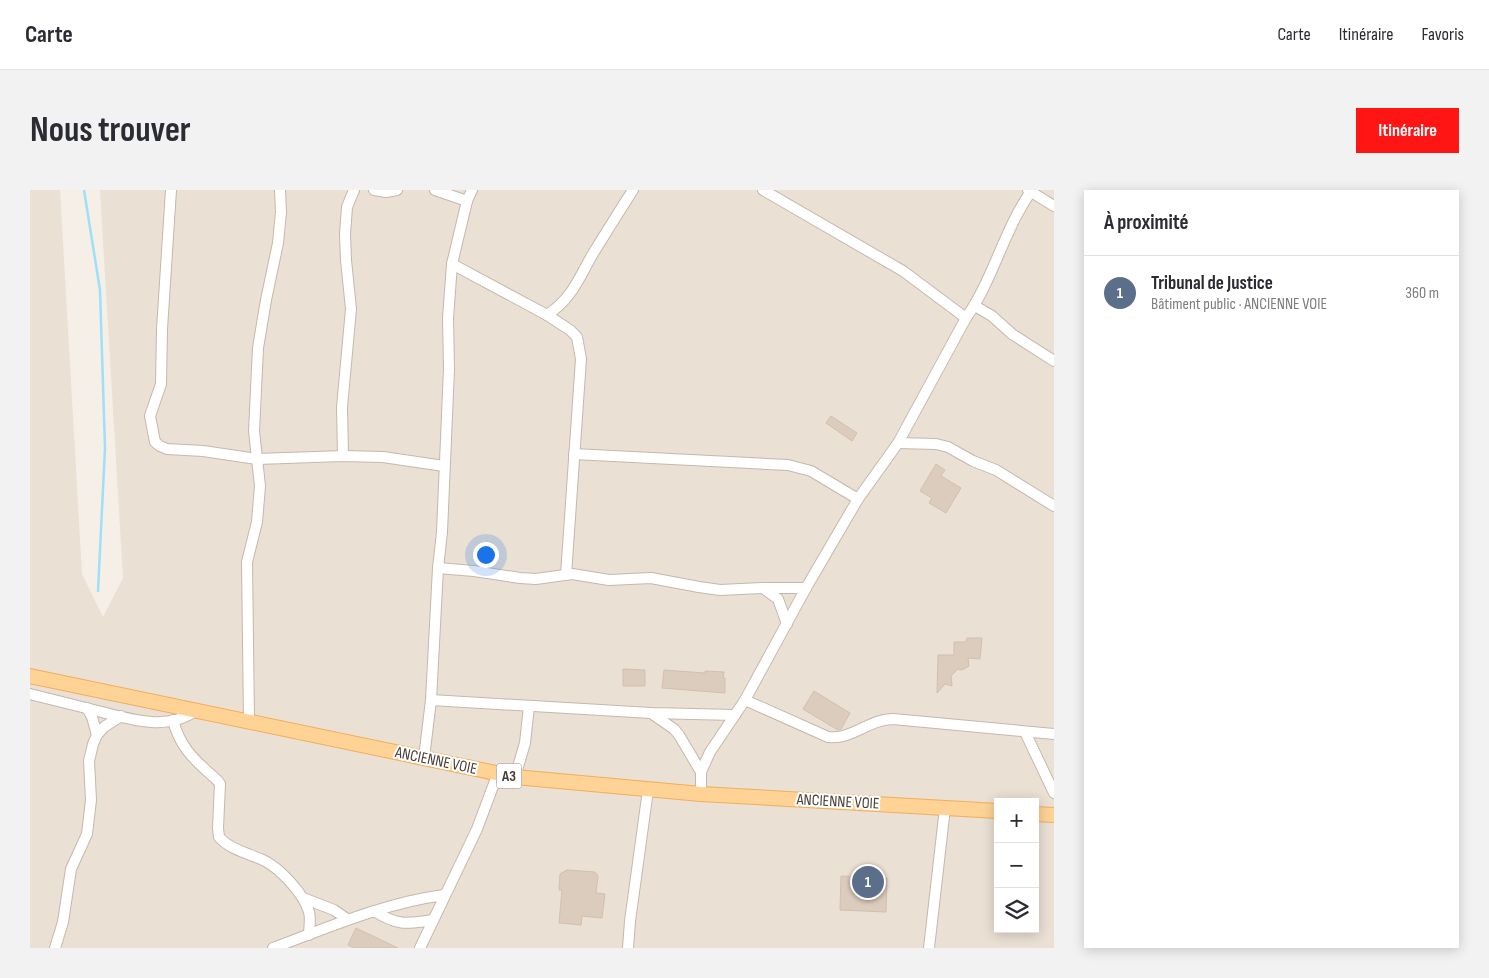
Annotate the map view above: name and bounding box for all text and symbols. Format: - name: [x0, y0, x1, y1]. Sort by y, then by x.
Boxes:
- text: Carte: [25, 20, 73, 49]
- text: Carte: [1277, 24, 1311, 45]
- text: Itinéraire: [1339, 24, 1393, 45]
- text: Favoris: [1421, 24, 1464, 45]
- button: Itinéraire: [1356, 108, 1459, 153]
- text: Nous trouver: [30, 109, 191, 152]
- text: À proximité: [1104, 210, 1189, 235]
- text: Tribunal de Justice: [1151, 272, 1273, 295]
- text: 1: [1117, 284, 1123, 303]
- text: 360 m: [1405, 284, 1439, 303]
- text: Bâtiment public · ANCIENNE VOIE: [1151, 295, 1327, 314]
- your location: [473, 542, 499, 568]
- street label: ANCIENNE VOIE: [393, 743, 478, 779]
- road number: A3: [496, 764, 522, 788]
- street label: ANCIENNE VOIE: [795, 790, 880, 814]
- map controls: [994, 798, 1039, 933]
- button: +: [994, 798, 1039, 843]
- button: −: [994, 843, 1039, 888]
- pin: 1: [852, 863, 884, 901]
- button: layers: [994, 888, 1039, 933]

